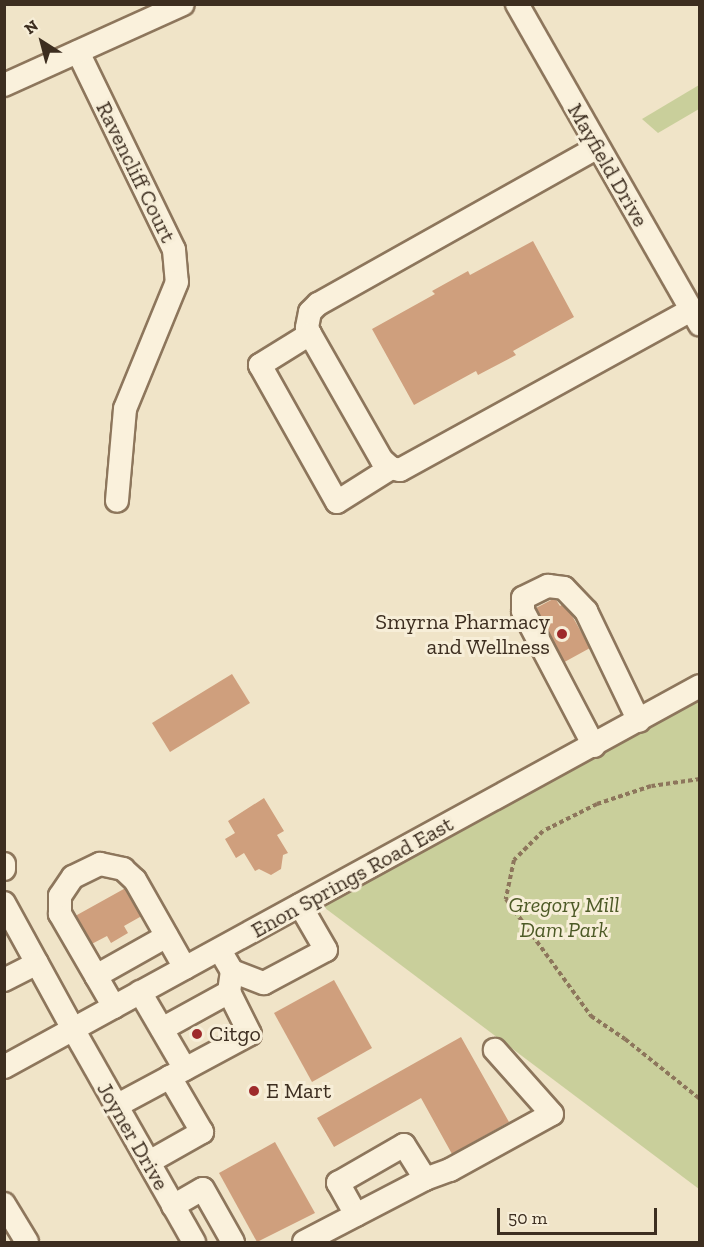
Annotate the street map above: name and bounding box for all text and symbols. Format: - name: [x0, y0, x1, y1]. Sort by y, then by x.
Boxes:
- north arrow: [12, 12, 72, 72]
- text: N: [21, 16, 42, 38]
- street label: Ravencliff Court: [91, 97, 181, 247]
- street label: Mayfield Drive: [562, 99, 654, 231]
- place label: Smyrna Pharmacy and Wellness: [375, 608, 550, 660]
- marker: Smyrna Pharmacy and Wellness: [555, 627, 569, 641]
- street label: Enon Springs Road East: [247, 811, 457, 943]
- park label: Gregory Mill Dam Park: [508, 891, 620, 942]
- place label: Citgo: [209, 1021, 261, 1047]
- marker: Citgo: [190, 1027, 204, 1041]
- street label: Joyner Drive: [91, 1077, 175, 1195]
- place label: E Mart: [266, 1078, 331, 1104]
- marker: E Mart: [247, 1084, 261, 1098]
- scale bar: [500, 1196, 660, 1234]
- text: 50 m: [508, 1207, 547, 1229]

